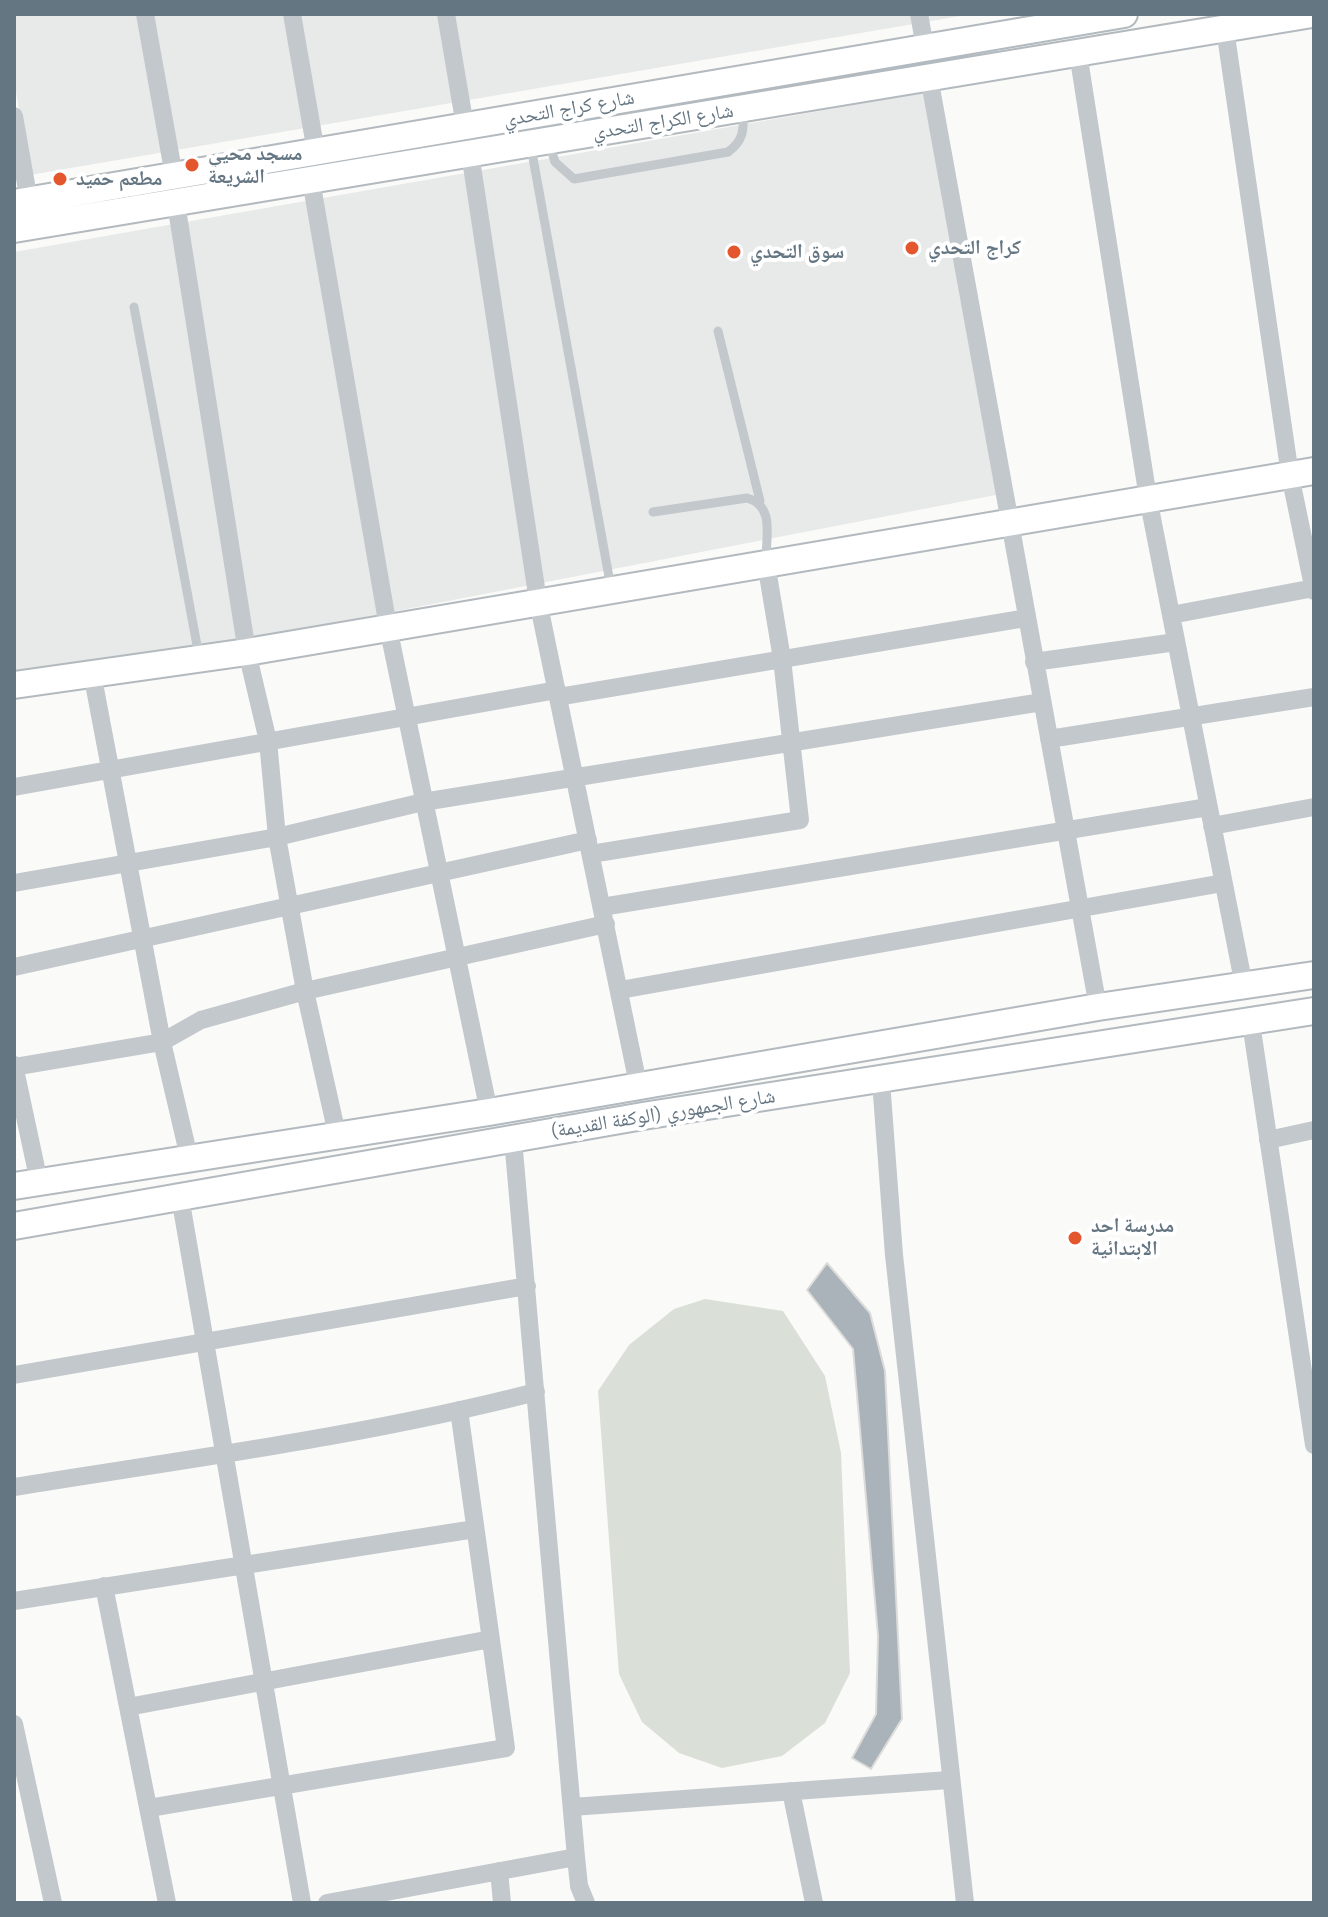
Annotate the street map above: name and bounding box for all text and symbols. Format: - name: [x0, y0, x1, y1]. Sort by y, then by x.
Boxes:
- street label: شارع كراج التحدي: [502, 86, 636, 132]
- street label: شارع الكراج التحدي: [591, 99, 735, 145]
- place label: مسجد محيي الشريعة: [208, 142, 303, 189]
- marker: مسجد محيي الشريعة: [183, 156, 201, 174]
- place label: مطعم حميد: [76, 167, 162, 191]
- marker: مطعم حميد: [51, 170, 69, 188]
- place label: كراج التحدي: [928, 236, 1021, 260]
- marker: كراج التحدي: [903, 239, 921, 257]
- place label: سوق التحدي: [750, 240, 844, 264]
- marker: سوق التحدي: [725, 243, 743, 261]
- street label: شارع الجمهوري (الوكفة القديمة): [549, 1084, 777, 1144]
- place label: مدرسة احد الابتدائية: [1091, 1214, 1174, 1261]
- marker: مدرسة احد الابتدائية: [1066, 1229, 1084, 1247]

